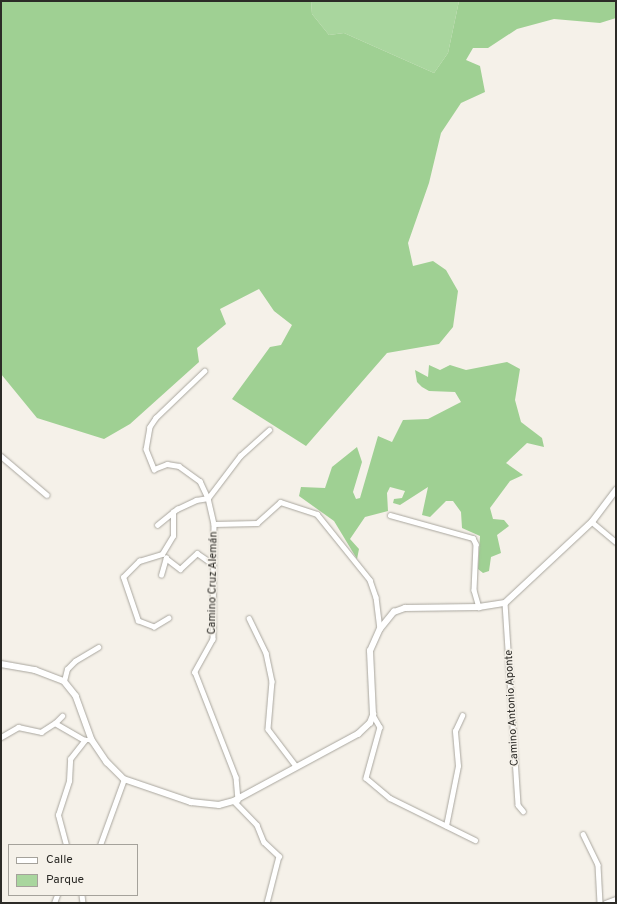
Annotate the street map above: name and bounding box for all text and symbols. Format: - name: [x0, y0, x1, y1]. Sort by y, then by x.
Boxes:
- street label: Camino Cruz Alemán: [205, 531, 221, 635]
- street label: Camino Antonio Aponte: [502, 649, 522, 767]
- legend: [8, 844, 138, 896]
- text: Calle: [46, 852, 73, 868]
- text: Parque: [46, 872, 84, 888]

